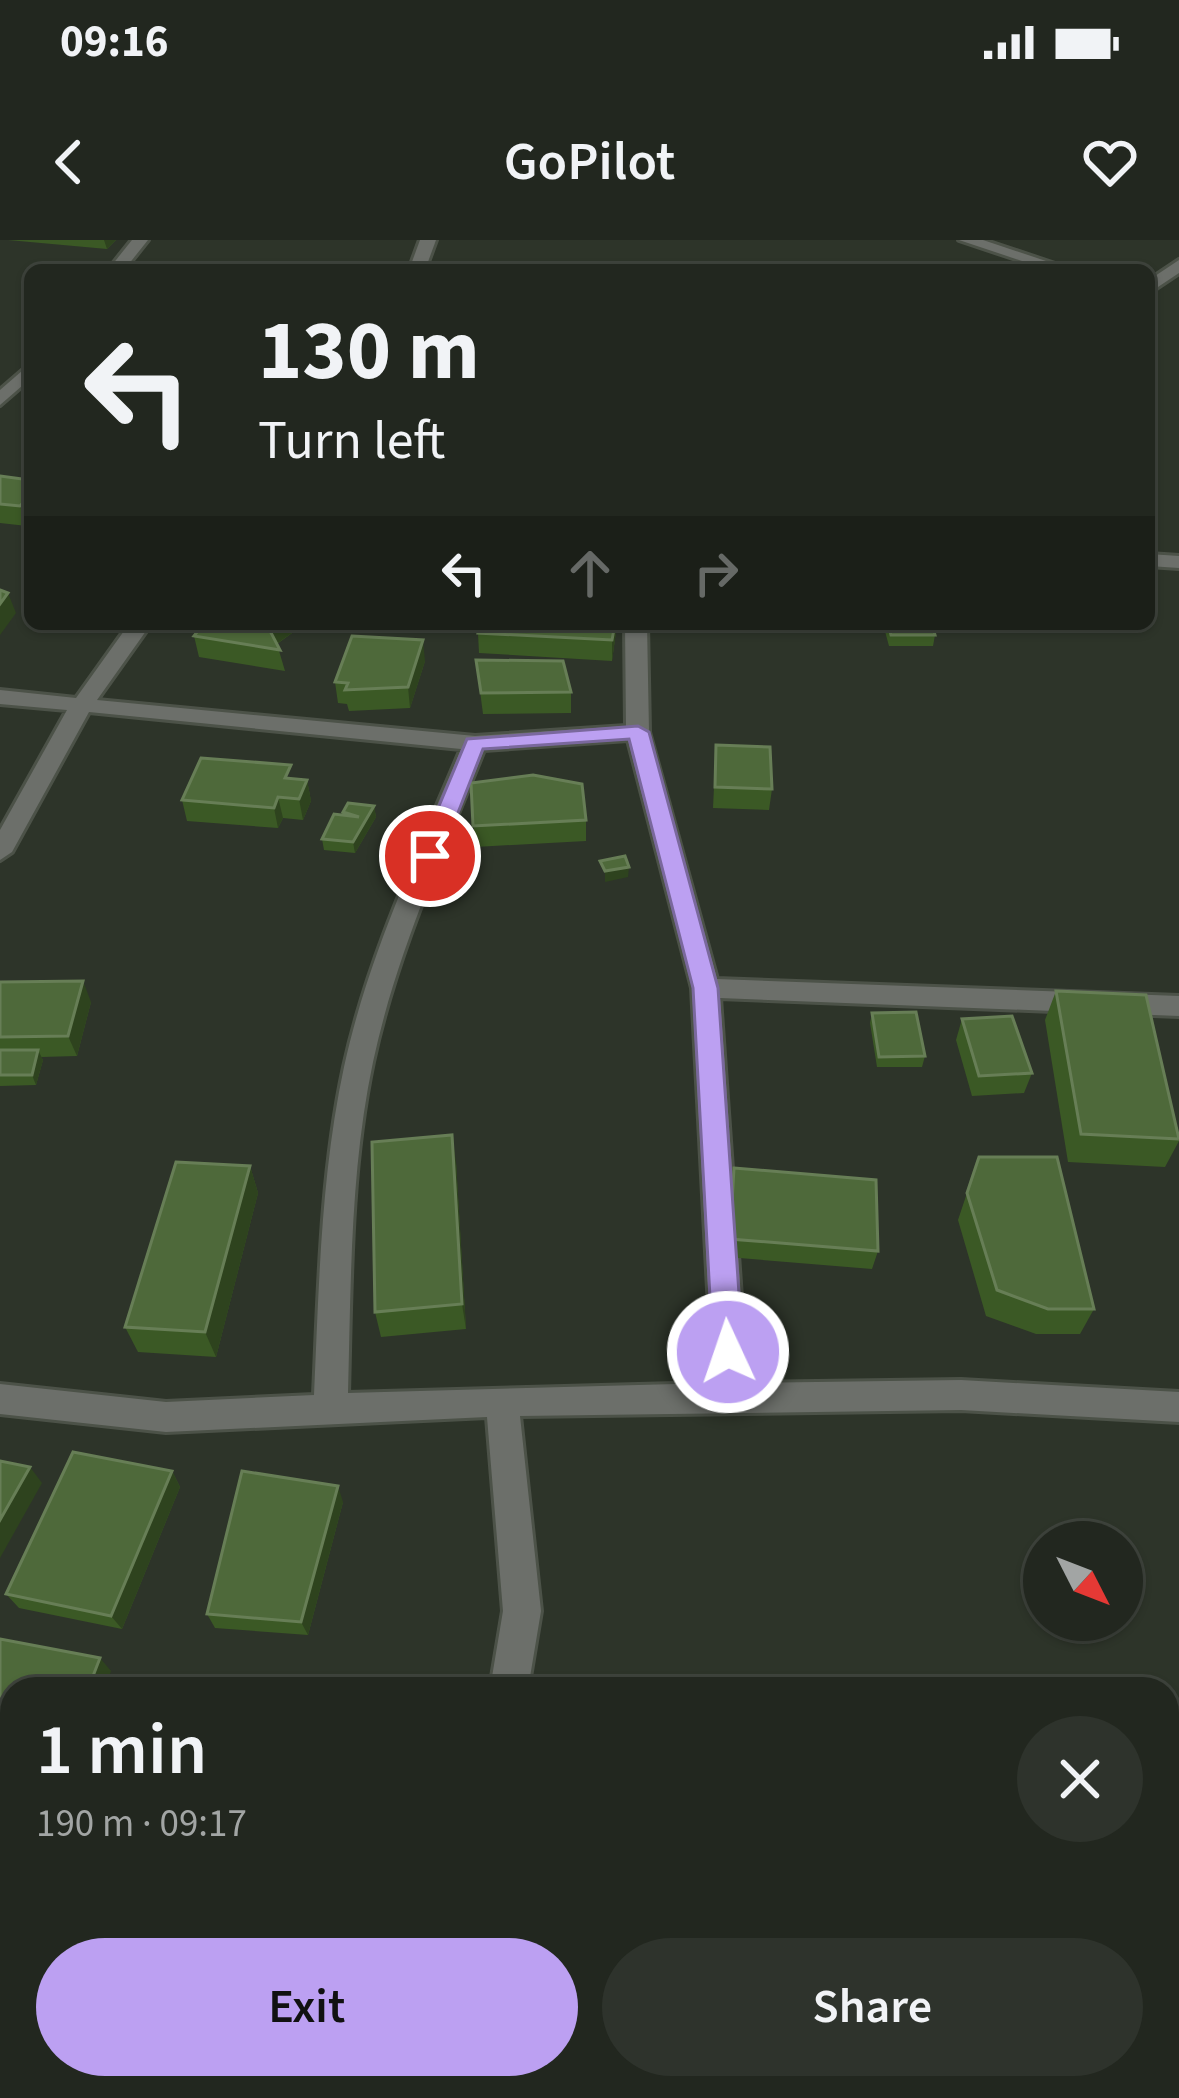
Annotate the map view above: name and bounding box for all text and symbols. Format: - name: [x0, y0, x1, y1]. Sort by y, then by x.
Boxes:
- text: 09:16: [60, 10, 169, 74]
- text: GoPilot: [504, 124, 675, 201]
- icon: back: [36, 129, 102, 195]
- icon: heart: [1077, 129, 1143, 195]
- text: 130 m: [258, 292, 480, 412]
- icon: left: [60, 312, 216, 468]
- text: Turn left: [258, 403, 445, 480]
- icon: left: [431, 540, 497, 606]
- icon: ahead: [557, 540, 623, 606]
- icon: right: [683, 540, 749, 606]
- pin: [379, 805, 481, 907]
- icon: arrive: [397, 823, 463, 889]
- position arrow: [665, 1289, 791, 1415]
- north arrow: [1023, 1521, 1143, 1641]
- map controls: [1023, 1521, 1143, 1641]
- text: 1 min: [36, 1699, 207, 1802]
- button: close: [1017, 1716, 1143, 1842]
- text: 190 m · 09:17: [36, 1796, 247, 1852]
- button: Exit: [36, 1938, 578, 2076]
- button: Share: [602, 1938, 1143, 2076]

